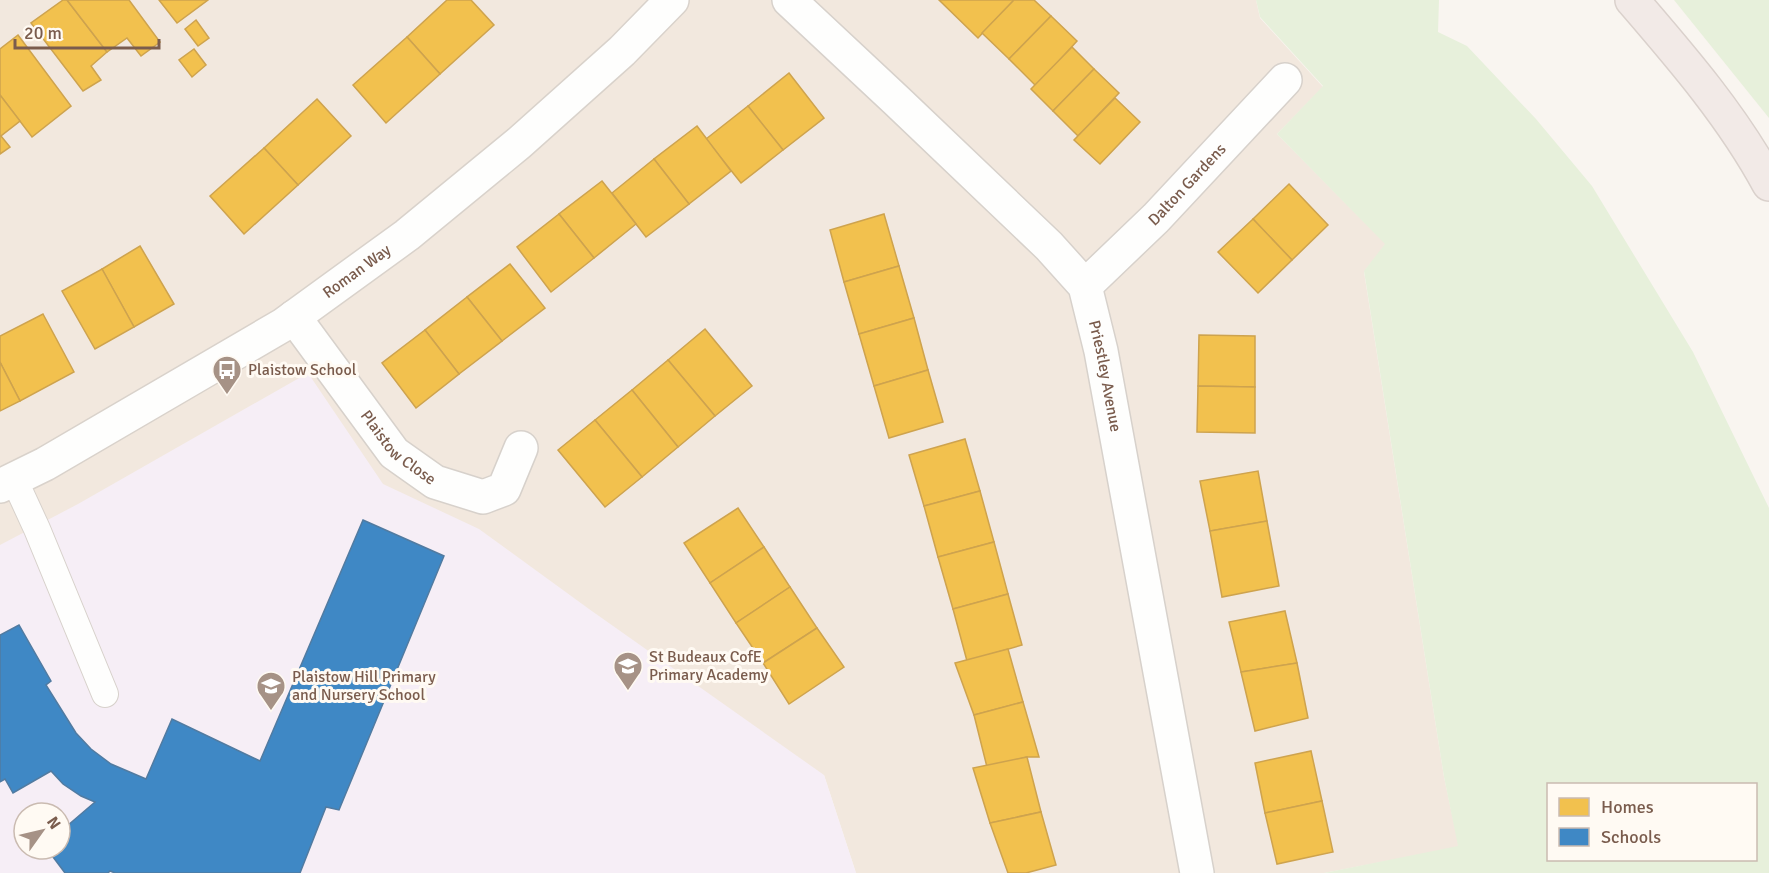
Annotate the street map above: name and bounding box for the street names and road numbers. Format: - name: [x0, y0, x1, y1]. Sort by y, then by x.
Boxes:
- street label: Dalton Gardens: [1144, 139, 1230, 230]
- street label: Roman Way: [319, 240, 395, 303]
- street label: Priestley Avenue: [1084, 318, 1126, 433]
- street label: Plaistow Close: [356, 406, 440, 489]

